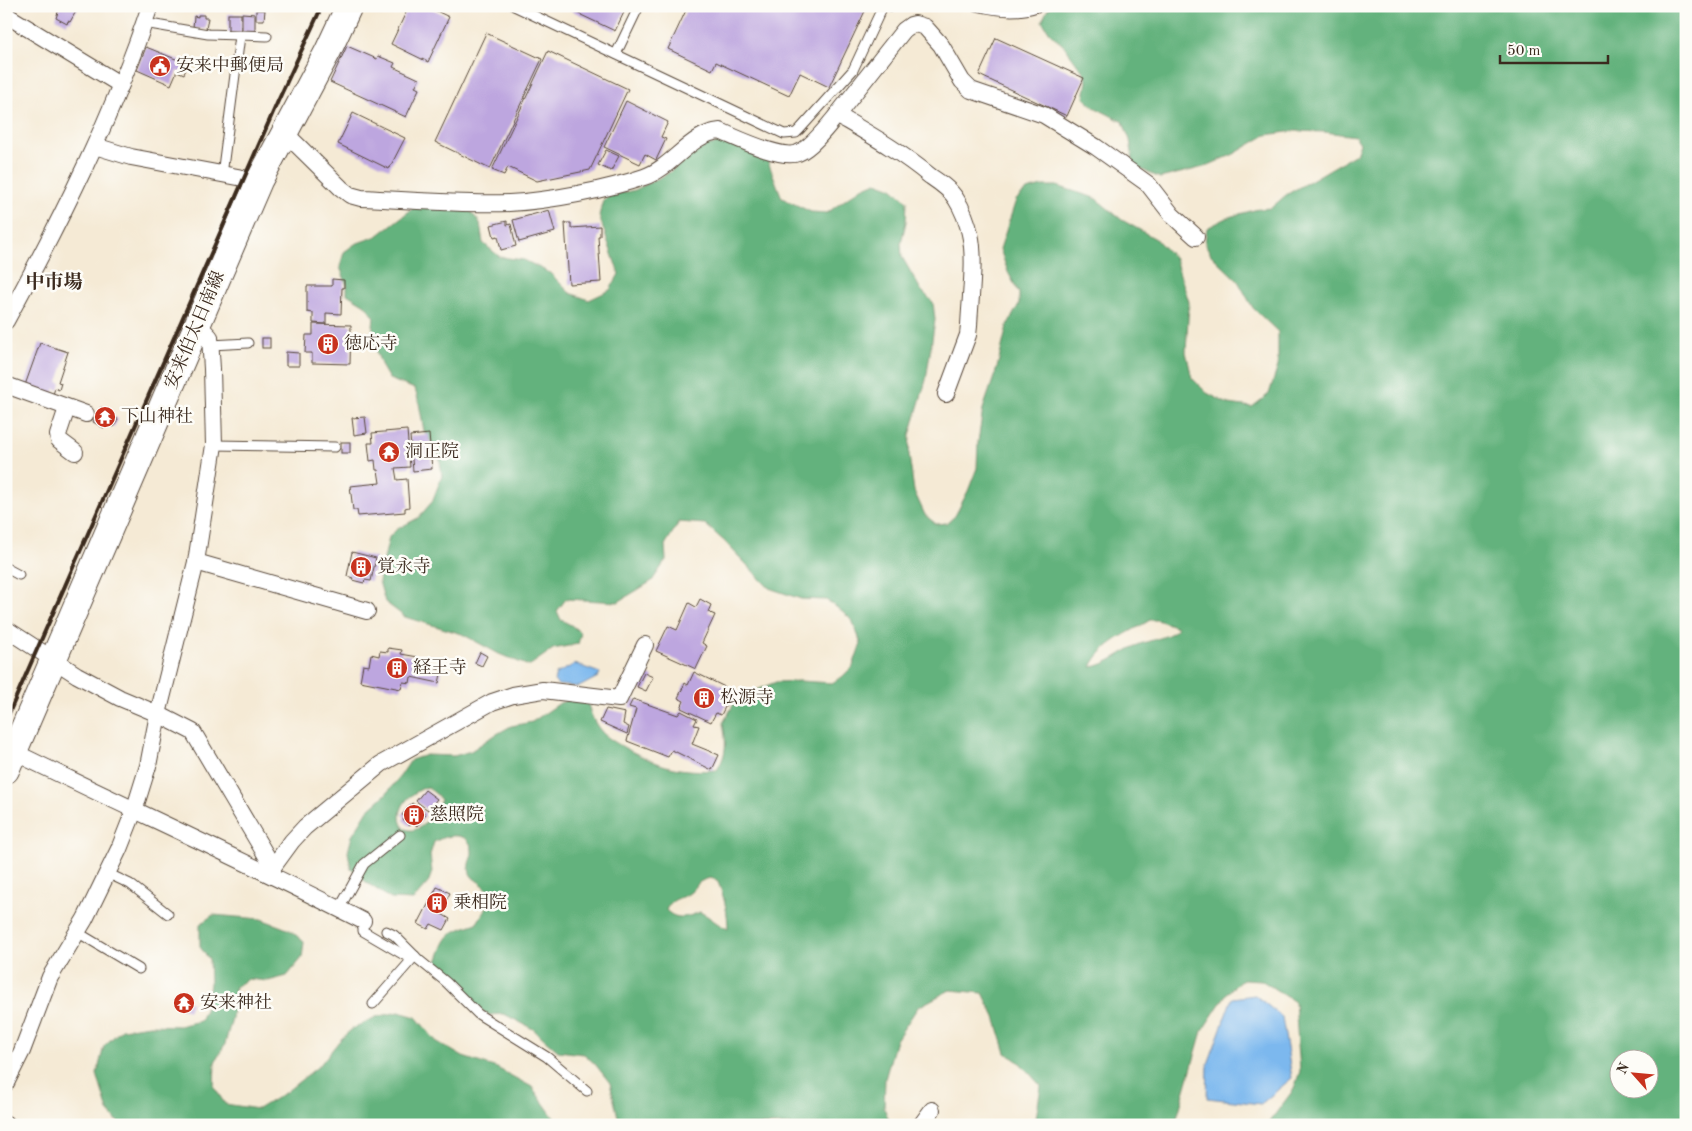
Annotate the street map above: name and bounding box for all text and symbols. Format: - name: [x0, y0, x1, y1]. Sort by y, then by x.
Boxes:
- scale bar: [1500, 32, 1607, 64]
- text: 50 m: [1507, 44, 1541, 59]
- public building icon: 安来中郵便局: [148, 54, 172, 78]
- place label: 安来中郵便局: [176, 55, 284, 75]
- street label: 安来伯太日南線: [160, 268, 228, 392]
- district label: 中市場: [25, 271, 83, 293]
- building icon: 徳応寺: [316, 332, 340, 356]
- place label: 徳応寺: [344, 333, 398, 353]
- temple icon: 下山神社: [93, 405, 117, 429]
- place label: 下山神社: [121, 406, 193, 426]
- temple icon: 洞正院: [377, 440, 401, 464]
- place label: 洞正院: [405, 441, 459, 461]
- building icon: 覚永寺: [349, 555, 373, 579]
- place label: 覚永寺: [377, 556, 431, 576]
- building icon: 経王寺: [385, 656, 409, 680]
- place label: 経王寺: [413, 657, 467, 677]
- building icon: 松源寺: [692, 686, 716, 710]
- place label: 松源寺: [720, 687, 774, 707]
- building icon: 慈照院: [402, 803, 426, 827]
- place label: 慈照院: [430, 804, 484, 824]
- building icon: 乗相院: [425, 891, 449, 915]
- place label: 乗相院: [453, 892, 507, 912]
- temple icon: 安来神社: [172, 991, 196, 1015]
- place label: 安来神社: [200, 992, 272, 1012]
- north arrow: [1610, 1048, 1660, 1098]
- text: N: [1615, 1060, 1632, 1076]

